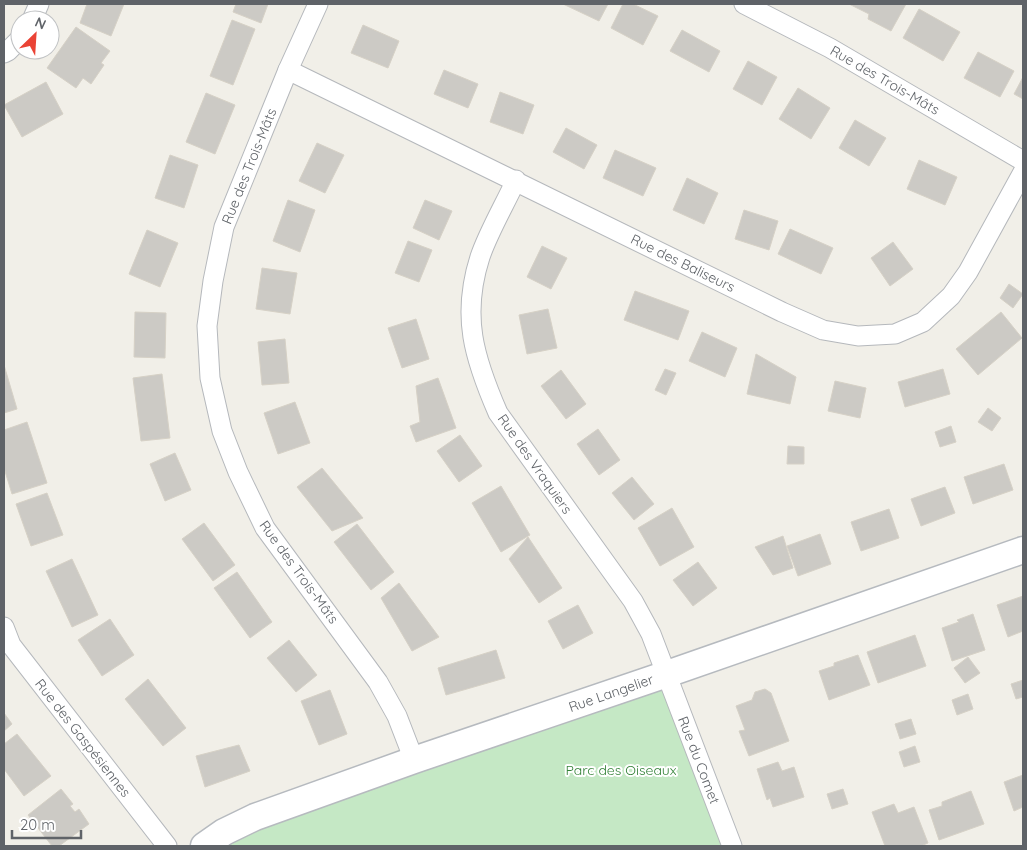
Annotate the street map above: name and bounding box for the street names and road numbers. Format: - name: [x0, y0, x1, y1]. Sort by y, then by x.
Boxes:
- street label: Rue des Trois-Mâts: [827, 41, 943, 119]
- street label: Rue des Trois-Mâts: [218, 105, 280, 227]
- street label: Rue des Baliseurs: [628, 230, 738, 296]
- street label: Rue des Vraquiers: [494, 411, 576, 517]
- street label: Rue des Trois-Mâts: [255, 517, 343, 627]
- street label: Rue Langelier: [566, 670, 657, 716]
- street label: Rue des Gaspésiennes: [31, 675, 135, 801]
- street label: Rue du Comet: [674, 714, 724, 807]

